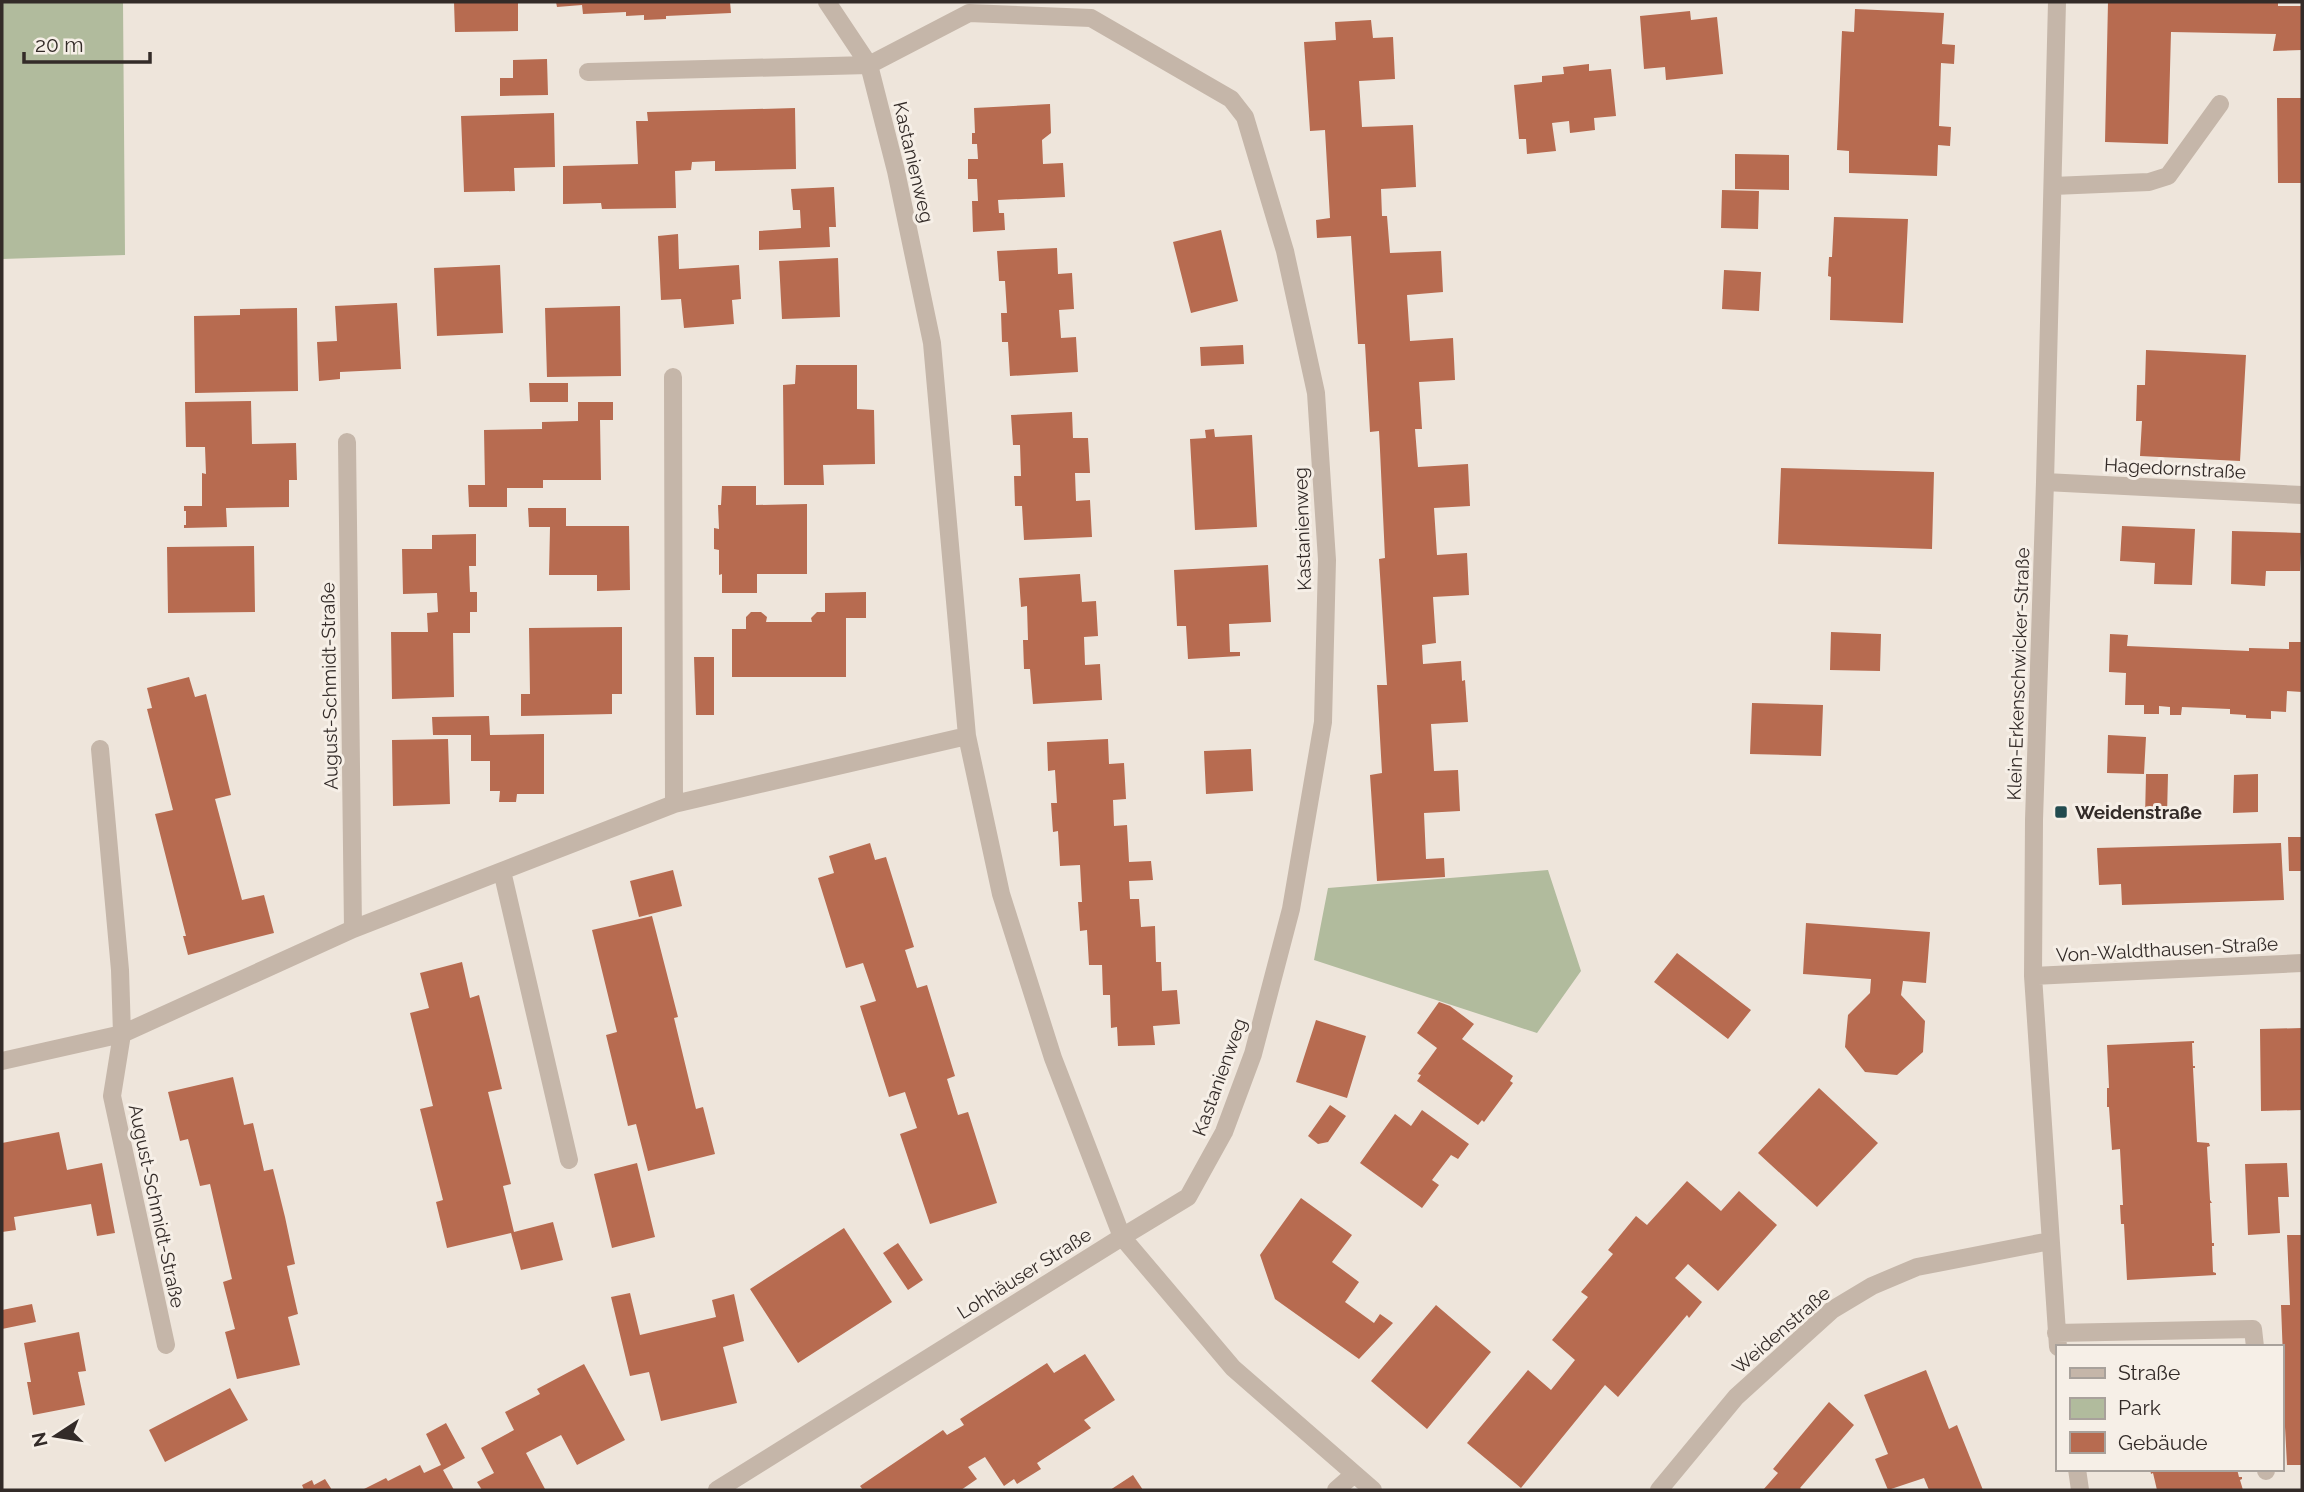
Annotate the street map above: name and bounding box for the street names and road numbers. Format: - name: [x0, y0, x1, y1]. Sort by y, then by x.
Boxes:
- street label: Kastanienweg: [889, 99, 939, 225]
- street label: Hagedornstraße: [2103, 453, 2247, 483]
- street label: Kastanienweg: [1289, 467, 1315, 591]
- street label: Klein-Erkenschwicker-Straße: [2003, 547, 2033, 801]
- street label: August-Schmidt-Straße: [316, 582, 342, 790]
- street label: Von-Waldthausen-Straße: [2055, 932, 2279, 966]
- street label: Kastanienweg: [1188, 1015, 1250, 1139]
- street label: August-Schmidt-Straße: [125, 1102, 189, 1310]
- street label: Lohhäuser Straße: [953, 1223, 1095, 1323]
- street label: Weidenstraße: [1728, 1282, 1834, 1378]

